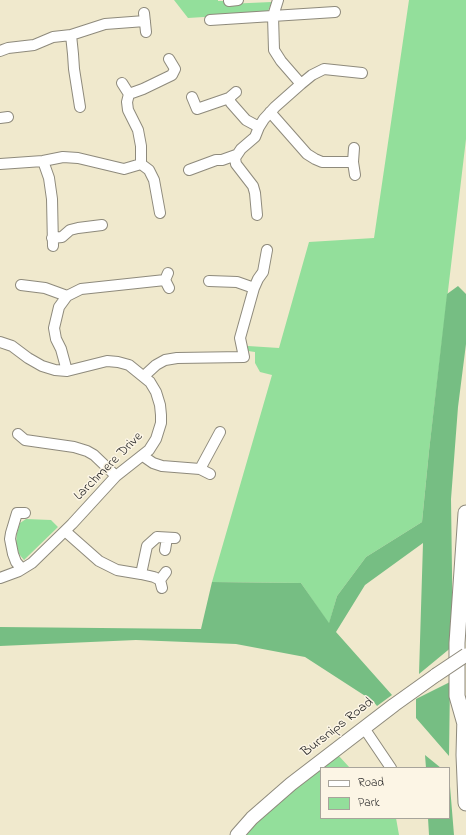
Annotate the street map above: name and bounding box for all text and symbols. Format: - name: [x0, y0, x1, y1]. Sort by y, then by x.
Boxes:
- street label: Larchmere Drive: [71, 429, 147, 505]
- street label: Bursnips Road: [299, 695, 377, 761]
- legend: [320, 767, 450, 819]
- text: Road: [358, 774, 384, 792]
- text: Park: [358, 794, 380, 812]

